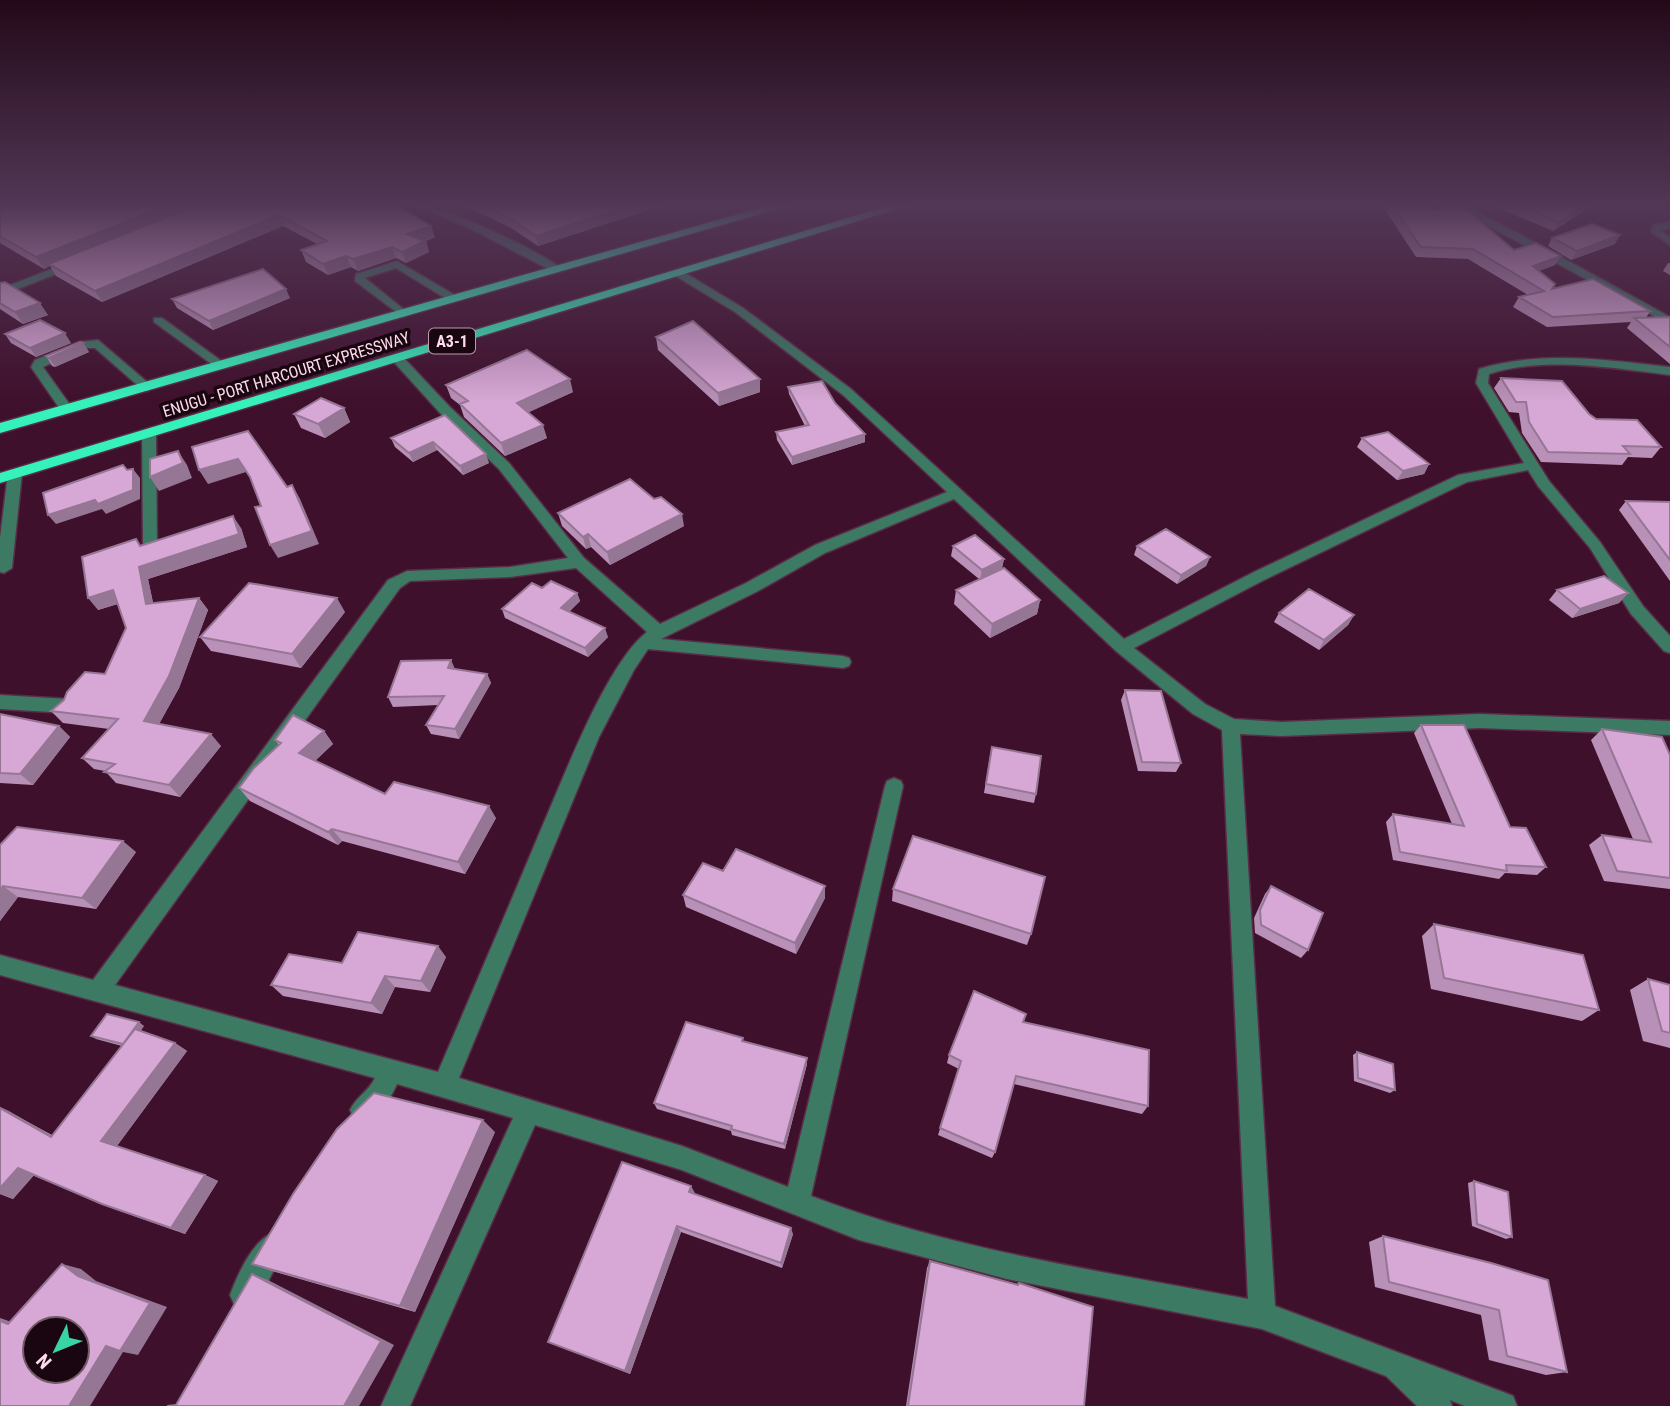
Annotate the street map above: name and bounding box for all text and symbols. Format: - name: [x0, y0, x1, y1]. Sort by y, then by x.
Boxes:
- street label: ENUGU - PORT HARCOURT EXPRESSWAY: [160, 328, 412, 421]
- road number: A3-1: [429, 328, 475, 354]
- north arrow: [21, 1315, 91, 1385]
- text: N: [32, 1349, 56, 1373]

